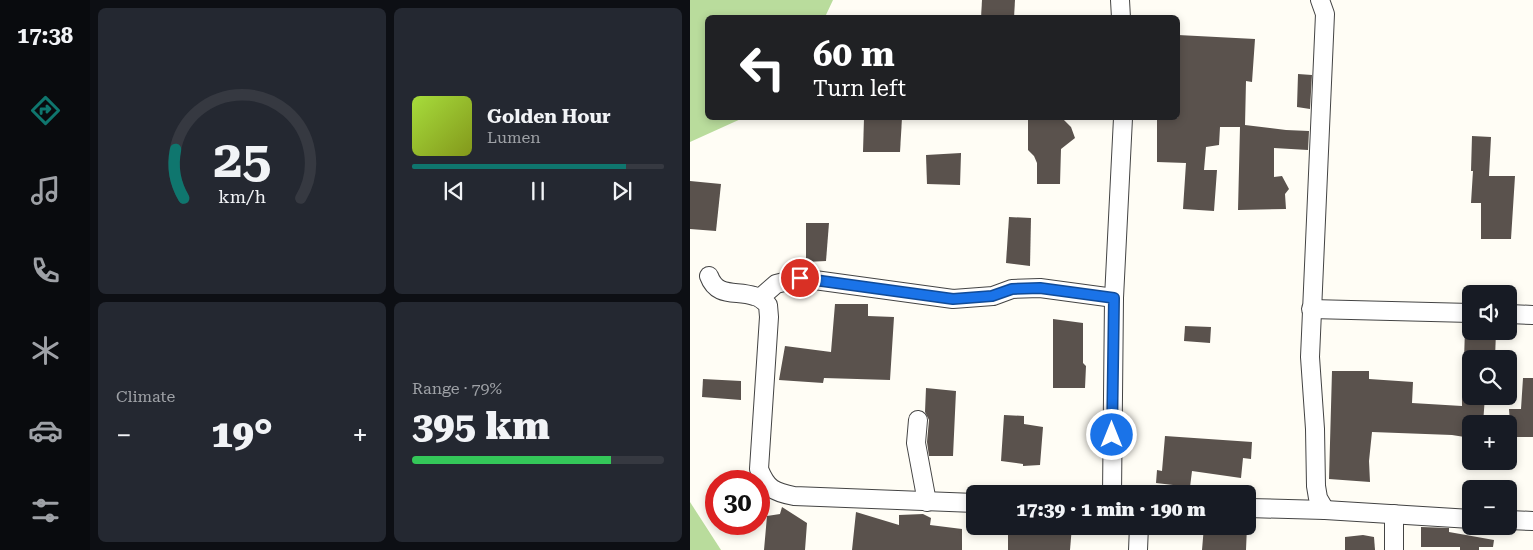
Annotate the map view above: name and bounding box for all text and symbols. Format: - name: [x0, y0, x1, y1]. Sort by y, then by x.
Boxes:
- text: 17:38: [17, 23, 73, 48]
- text: 60 m: [813, 34, 895, 75]
- icon: left: [730, 35, 795, 100]
- text: Turn left: [813, 76, 906, 101]
- icon: directions: [28, 93, 63, 128]
- text: Golden Hour: [487, 105, 611, 128]
- text: Lumen: [487, 128, 541, 147]
- text: 25: [213, 129, 271, 190]
- icon: music: [28, 173, 63, 208]
- icon: previous: [440, 177, 468, 205]
- icon: pause: [524, 177, 552, 205]
- icon: next: [608, 177, 636, 205]
- text: km/h: [218, 186, 266, 207]
- icon: phone: [28, 253, 63, 288]
- pin: [779, 257, 821, 299]
- icon: arrive: [786, 264, 814, 292]
- map controls: [1462, 285, 1517, 535]
- button: sound: [1462, 285, 1517, 340]
- icon: climate: [28, 333, 63, 368]
- button: search: [1462, 350, 1517, 405]
- text: Range · 79%: [412, 379, 502, 398]
- text: Climate: [116, 387, 175, 406]
- text: 395 km: [412, 404, 550, 448]
- position arrow: [1085, 408, 1137, 460]
- text: 19°: [211, 412, 273, 456]
- icon: car: [28, 413, 63, 448]
- button: +: [1462, 415, 1517, 470]
- text: −: [116, 419, 132, 452]
- text: +: [352, 419, 368, 452]
- speed limit sign: 30: [705, 470, 770, 535]
- button: −: [1462, 480, 1517, 535]
- icon: filters: [28, 493, 63, 528]
- text: 17:39 · 1 min · 190 m: [1016, 498, 1206, 521]

